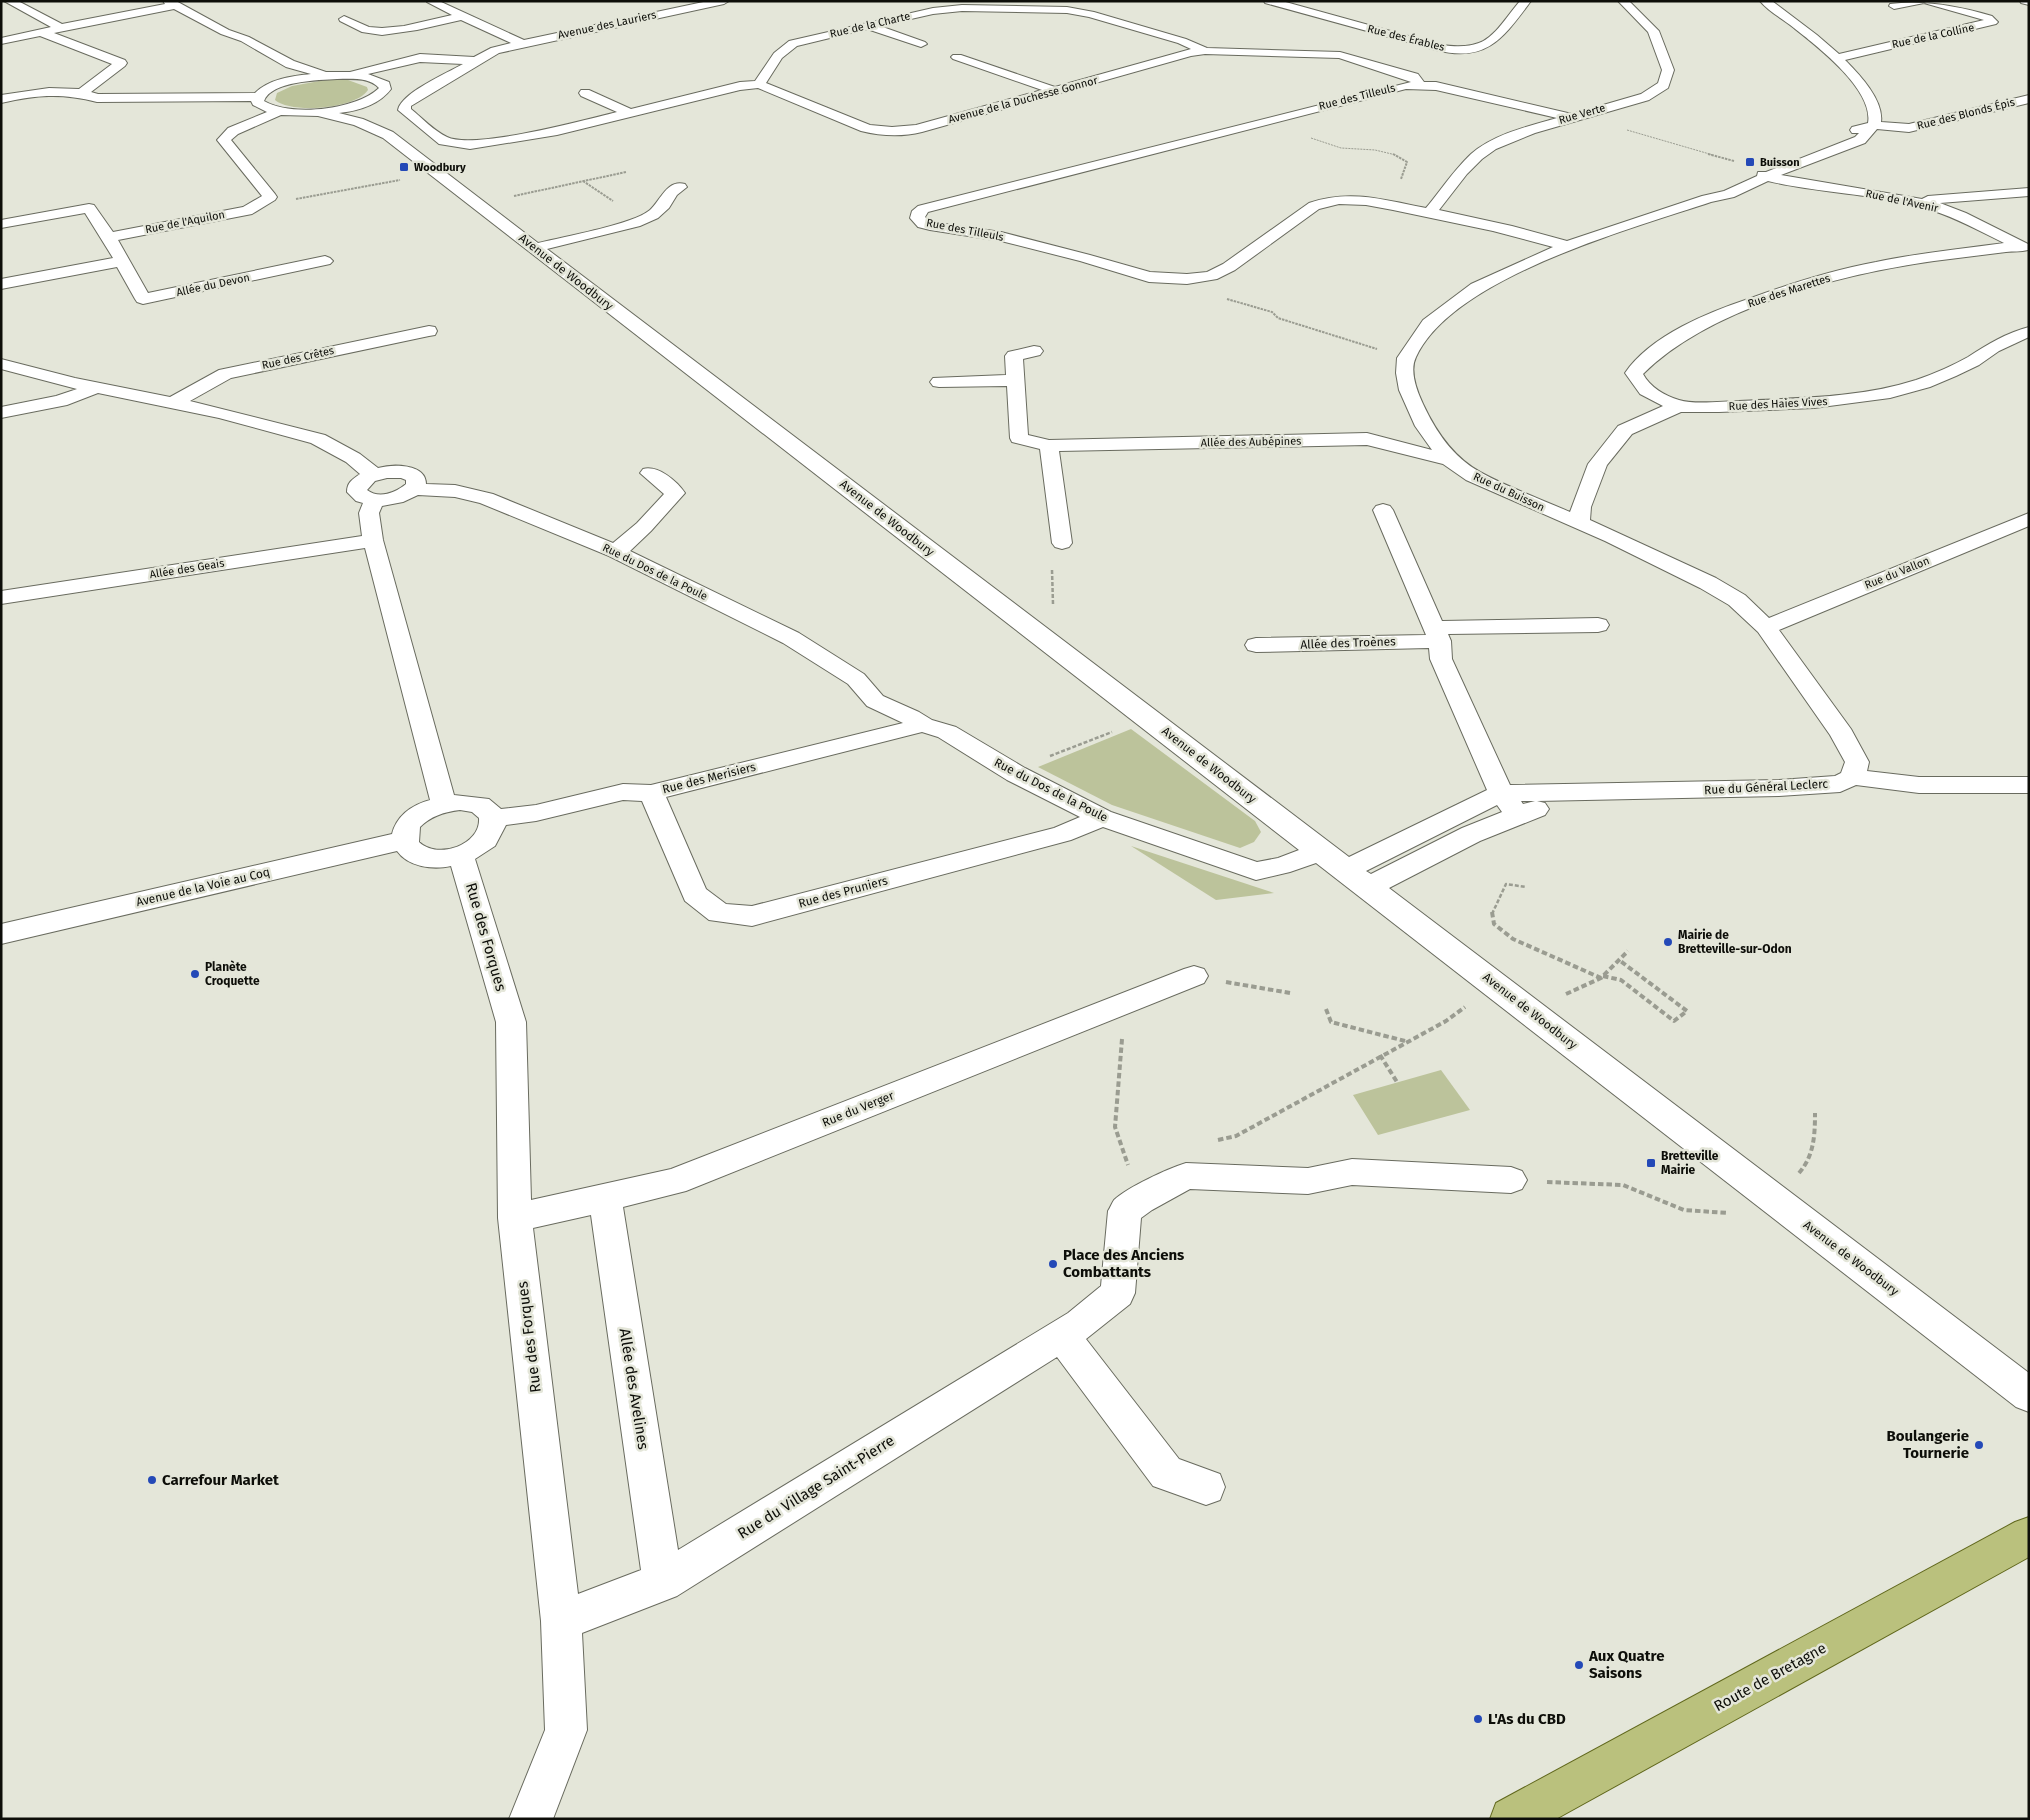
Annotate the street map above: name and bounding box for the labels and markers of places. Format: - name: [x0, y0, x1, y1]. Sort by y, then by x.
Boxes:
- marker: Buisson: [1744, 156, 1756, 168]
- place label: Buisson: [1760, 156, 1800, 169]
- marker: Woodbury: [398, 161, 410, 173]
- place label: Woodbury: [414, 161, 466, 174]
- place label: Mairie de Bretteville-sur-Odon: [1678, 928, 1792, 956]
- marker: Mairie de Bretteville-sur-Odon: [1662, 936, 1674, 948]
- place label: Planète Croquette: [205, 960, 260, 988]
- marker: Planète Croquette: [189, 968, 201, 980]
- place label: Bretteville Mairie: [1661, 1149, 1719, 1177]
- marker: Bretteville Mairie: [1645, 1157, 1657, 1169]
- place label: Place des Anciens Combattants: [1063, 1246, 1184, 1281]
- marker: Place des Anciens Combattants: [1047, 1258, 1059, 1270]
- place label: Boulangerie Tournerie: [1886, 1427, 1969, 1462]
- marker: Boulangerie Tournerie: [1973, 1439, 1985, 1451]
- place label: Carrefour Market: [162, 1471, 279, 1489]
- marker: Carrefour Market: [146, 1474, 158, 1486]
- place label: Aux Quatre Saisons: [1588, 1647, 1664, 1682]
- marker: Aux Quatre Saisons: [1573, 1659, 1585, 1671]
- place label: L'As du CBD: [1488, 1710, 1566, 1728]
- marker: L'As du CBD: [1472, 1713, 1484, 1725]

